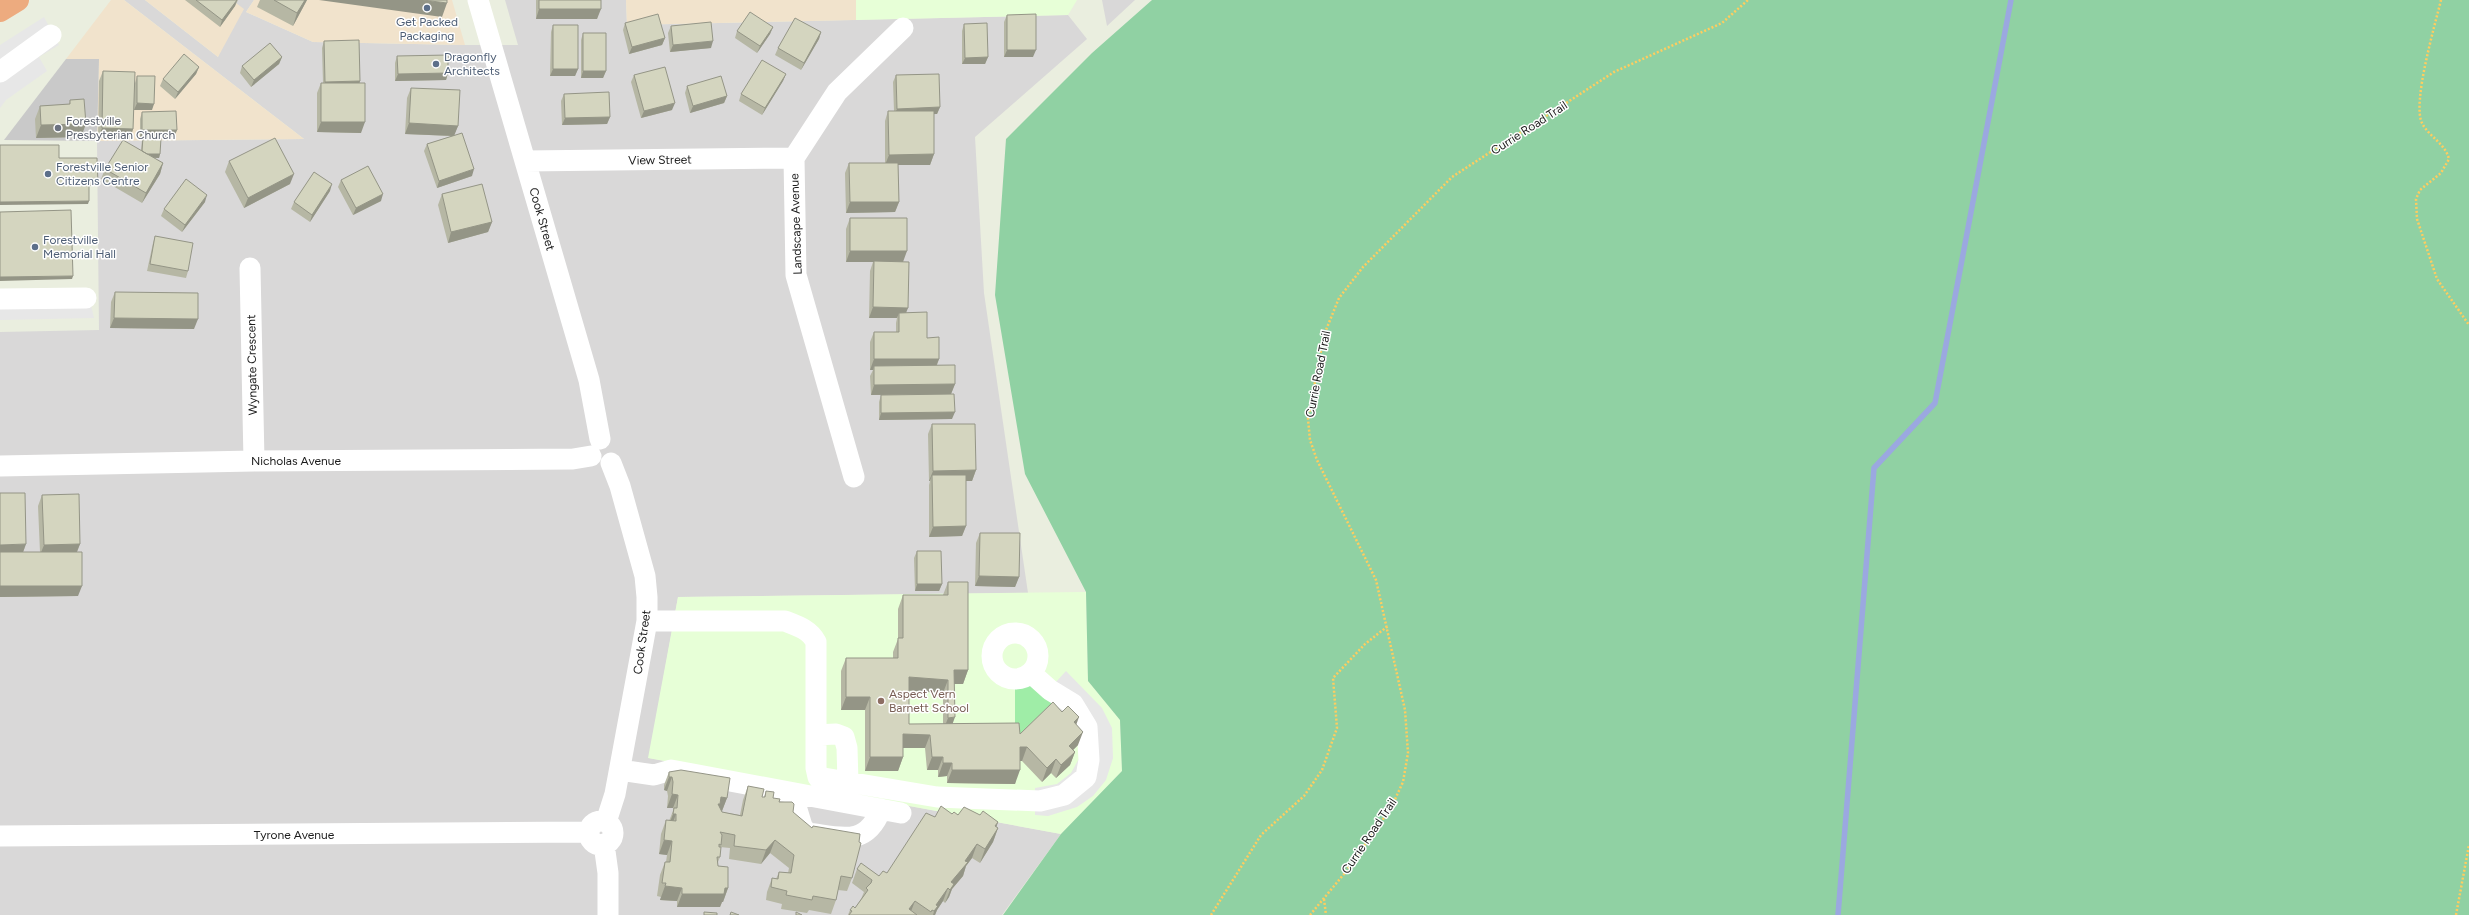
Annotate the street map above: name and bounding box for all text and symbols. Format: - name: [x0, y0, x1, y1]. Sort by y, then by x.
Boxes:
- marker: Get Packed Packaging: [422, 3, 432, 13]
- place label: Get Packed Packaging: [396, 15, 458, 43]
- place label: Dragonfly Architects: [444, 50, 500, 78]
- marker: Dragonfly Architects: [431, 59, 441, 69]
- street label: Currie Road Trail: [1488, 98, 1570, 158]
- place label: Forestville Presbyterian Church: [66, 114, 176, 142]
- marker: Forestville Presbyterian Church: [53, 123, 63, 133]
- street label: View Street: [628, 152, 692, 168]
- place label: Forestville Senior Citizens Centre: [56, 160, 148, 188]
- marker: Forestville Senior Citizens Centre: [43, 169, 53, 179]
- street label: Landscape Avenue: [787, 173, 805, 275]
- street label: Cook Street: [526, 186, 558, 253]
- place label: Forestville Memorial Hall: [43, 233, 116, 261]
- marker: Forestville Memorial Hall: [30, 242, 40, 252]
- street label: Wyngate Crescent: [244, 314, 260, 416]
- street label: Currie Road Trail: [1303, 329, 1333, 419]
- street label: Nicholas Avenue: [251, 454, 342, 468]
- street label: Cook Street: [631, 608, 654, 675]
- place label: Aspect Vern Barnett School: [889, 687, 969, 715]
- marker: Aspect Vern Barnett School: [876, 696, 886, 706]
- street label: Currie Road Trail: [1339, 796, 1399, 876]
- street label: Tyrone Avenue: [254, 828, 335, 842]

